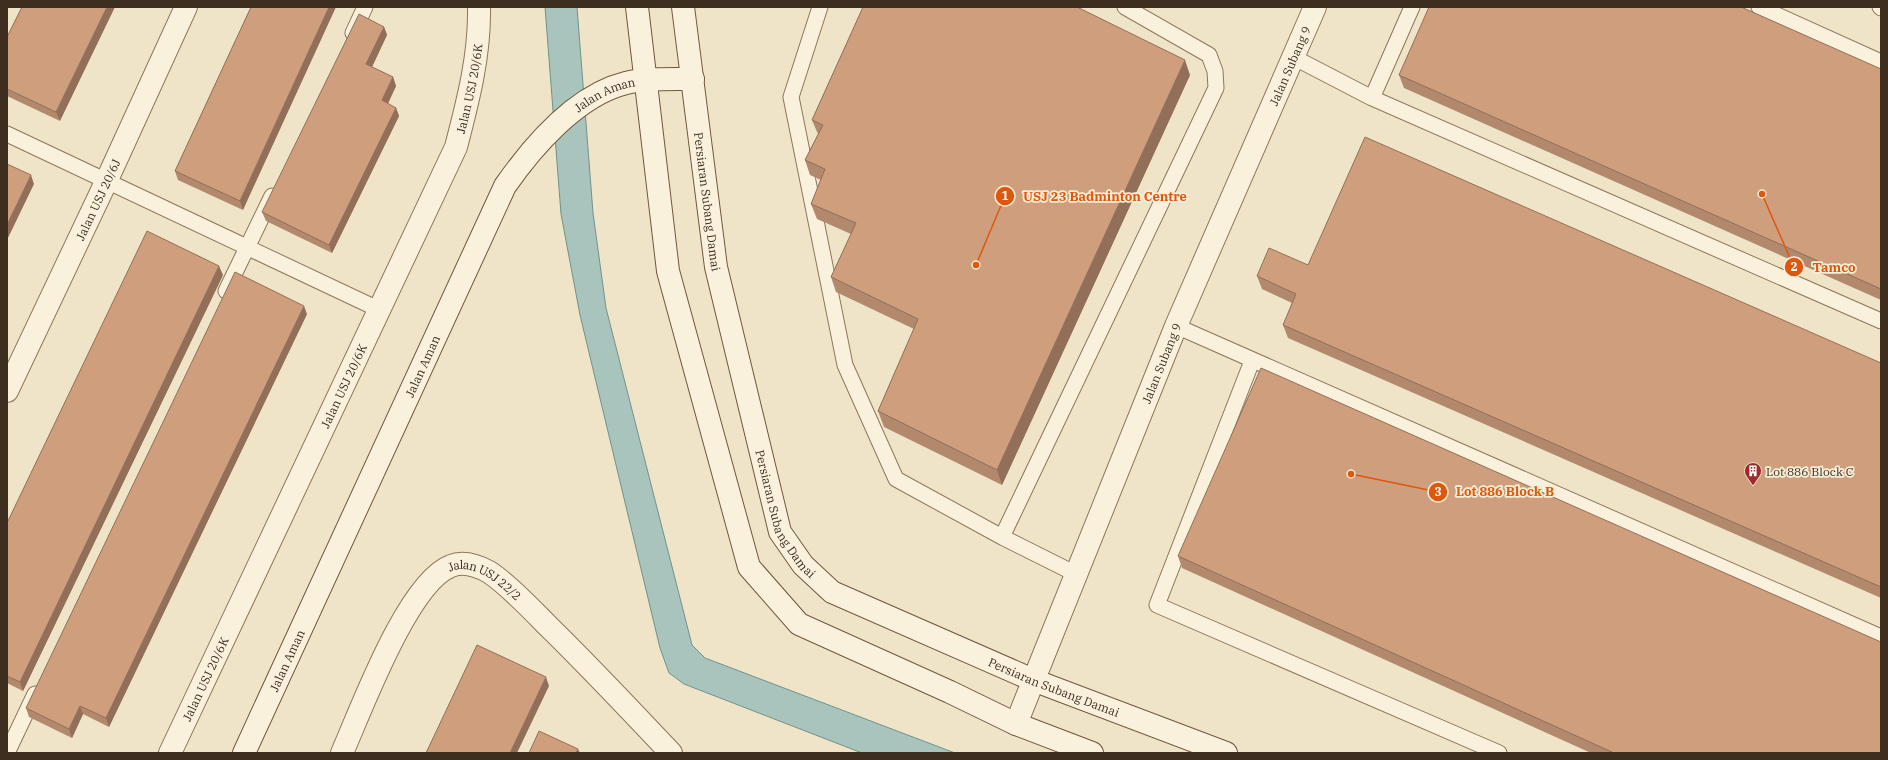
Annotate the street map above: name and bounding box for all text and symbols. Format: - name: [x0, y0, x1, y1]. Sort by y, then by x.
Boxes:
- street label: Jalan Subang 9: [1266, 24, 1313, 108]
- street label: Jalan USJ 20/6K: [452, 42, 485, 135]
- street label: Jalan Aman: [571, 74, 637, 115]
- street label: Persiaran Subang Damai: [691, 131, 724, 273]
- street label: Jalan USJ 20/6J: [72, 156, 123, 243]
- callout: USJ 23 Badminton Centre: [995, 184, 1195, 209]
- text: 1: [1001, 188, 1009, 203]
- text: USJ 23 Badminton Centre: [1023, 188, 1187, 205]
- callout: Tamco: [1784, 255, 1863, 280]
- text: 2: [1790, 259, 1798, 274]
- text: Tamco: [1812, 259, 1856, 276]
- street label: Jalan Subang 9: [1138, 321, 1184, 405]
- street label: Jalan Aman: [401, 332, 443, 399]
- street label: Jalan USJ 20/6K: [317, 341, 370, 430]
- street label: Persiaran Subang Damai: [753, 448, 819, 581]
- building icon: Lot 886 Block C: [1743, 461, 1763, 486]
- place label: Lot 886 Block C: [1766, 464, 1854, 479]
- callout: Lot 886 Block B: [1428, 479, 1562, 504]
- text: Lot 886 Block B: [1456, 483, 1554, 500]
- text: 3: [1434, 484, 1442, 499]
- street label: Jalan USJ 22/2: [445, 556, 525, 603]
- street label: Jalan Aman: [266, 627, 308, 694]
- street label: Jalan USJ 20/6K: [179, 634, 231, 723]
- street label: Persiaran Subang Damai: [986, 654, 1122, 720]

